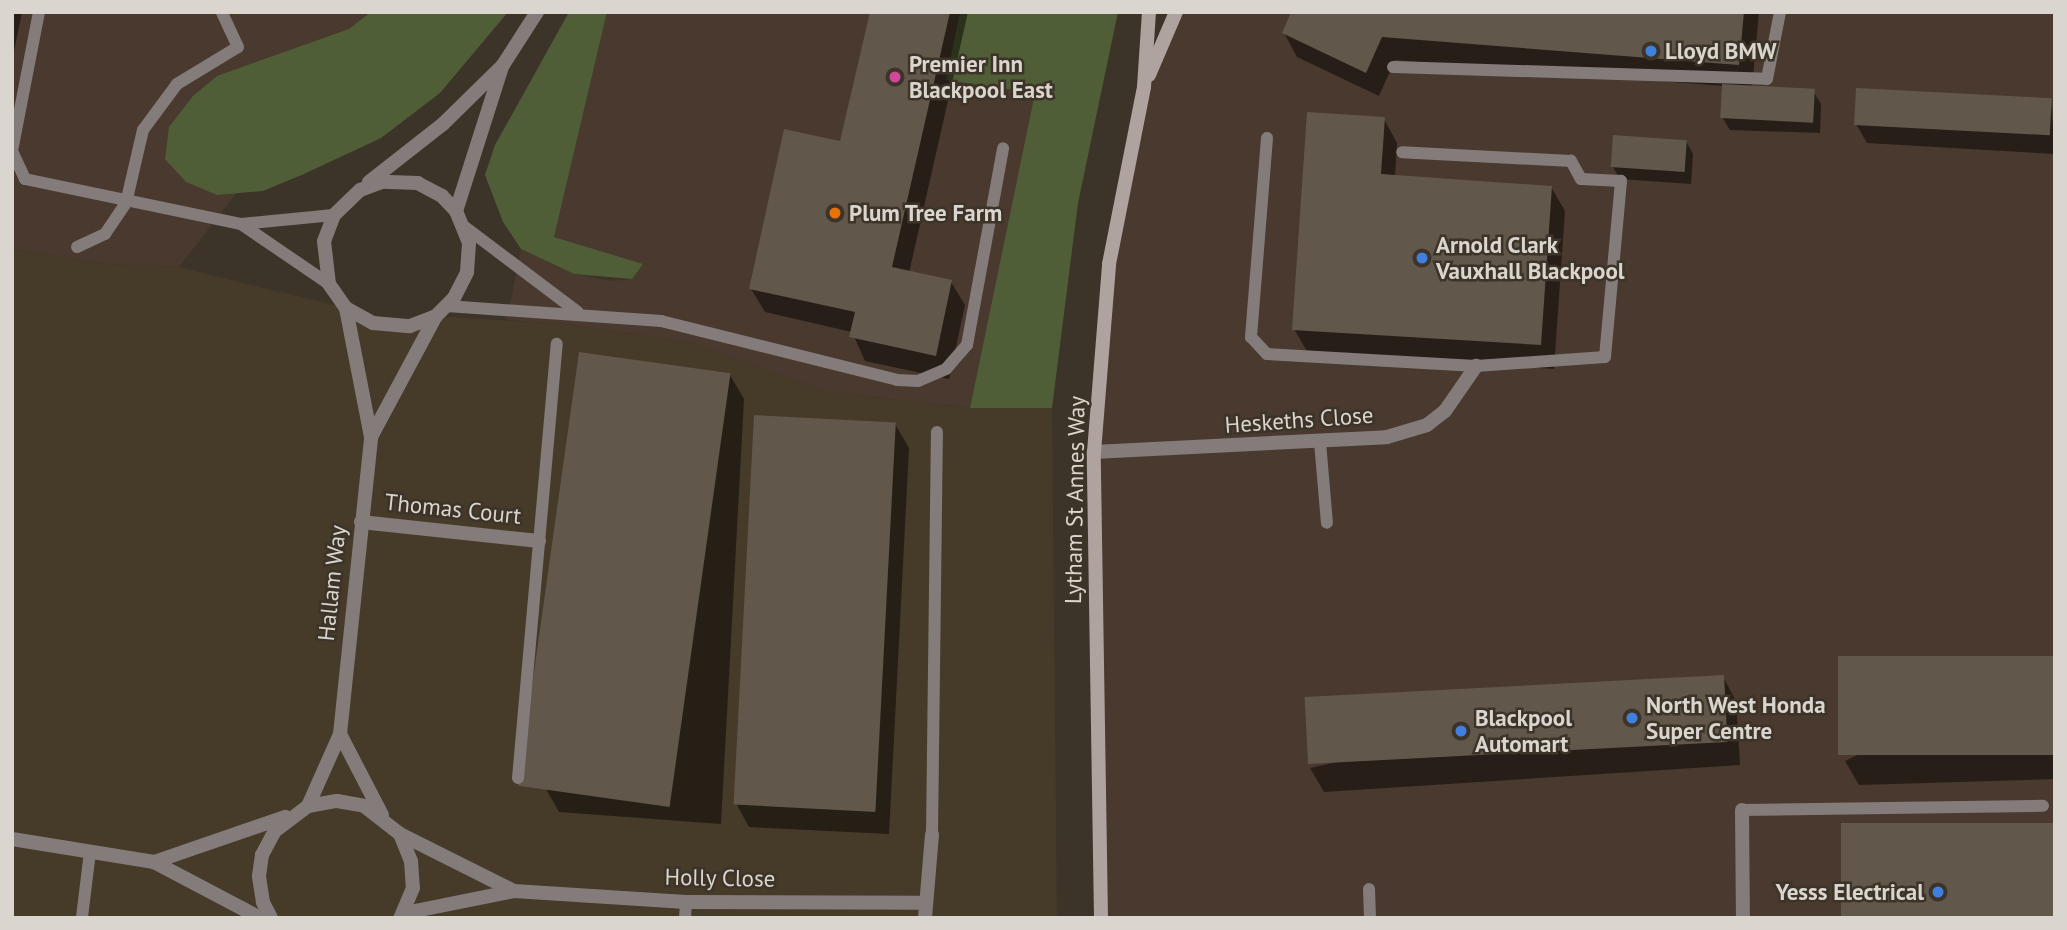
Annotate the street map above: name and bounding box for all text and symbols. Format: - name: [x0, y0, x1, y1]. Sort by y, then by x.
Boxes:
- place label: Lloyd BMW: [1665, 37, 1777, 65]
- marker: Lloyd BMW: [1643, 43, 1659, 59]
- place label: Premier Inn Blackpool East: [909, 50, 1053, 104]
- marker: Premier Inn Blackpool East: [887, 69, 903, 85]
- place label: Plum Tree Farm: [849, 199, 1003, 227]
- marker: Plum Tree Farm: [827, 205, 843, 221]
- place label: Arnold Clark Vauxhall Blackpool: [1436, 231, 1625, 285]
- marker: Arnold Clark Vauxhall Blackpool: [1414, 250, 1430, 266]
- street label: Lytham St Annes Way: [1059, 395, 1091, 605]
- street label: Heskeths Close: [1224, 401, 1374, 439]
- street label: Thomas Court: [383, 488, 523, 530]
- street label: Hallam Way: [312, 524, 352, 642]
- place label: North West Honda Super Centre: [1646, 691, 1826, 745]
- place label: Blackpool Automart: [1475, 704, 1572, 758]
- marker: North West Honda Super Centre: [1624, 710, 1640, 726]
- marker: Blackpool Automart: [1453, 723, 1469, 739]
- street label: Holly Close: [664, 863, 776, 893]
- place label: Yesss Electrical: [1775, 878, 1924, 906]
- marker: Yesss Electrical: [1930, 884, 1946, 900]

